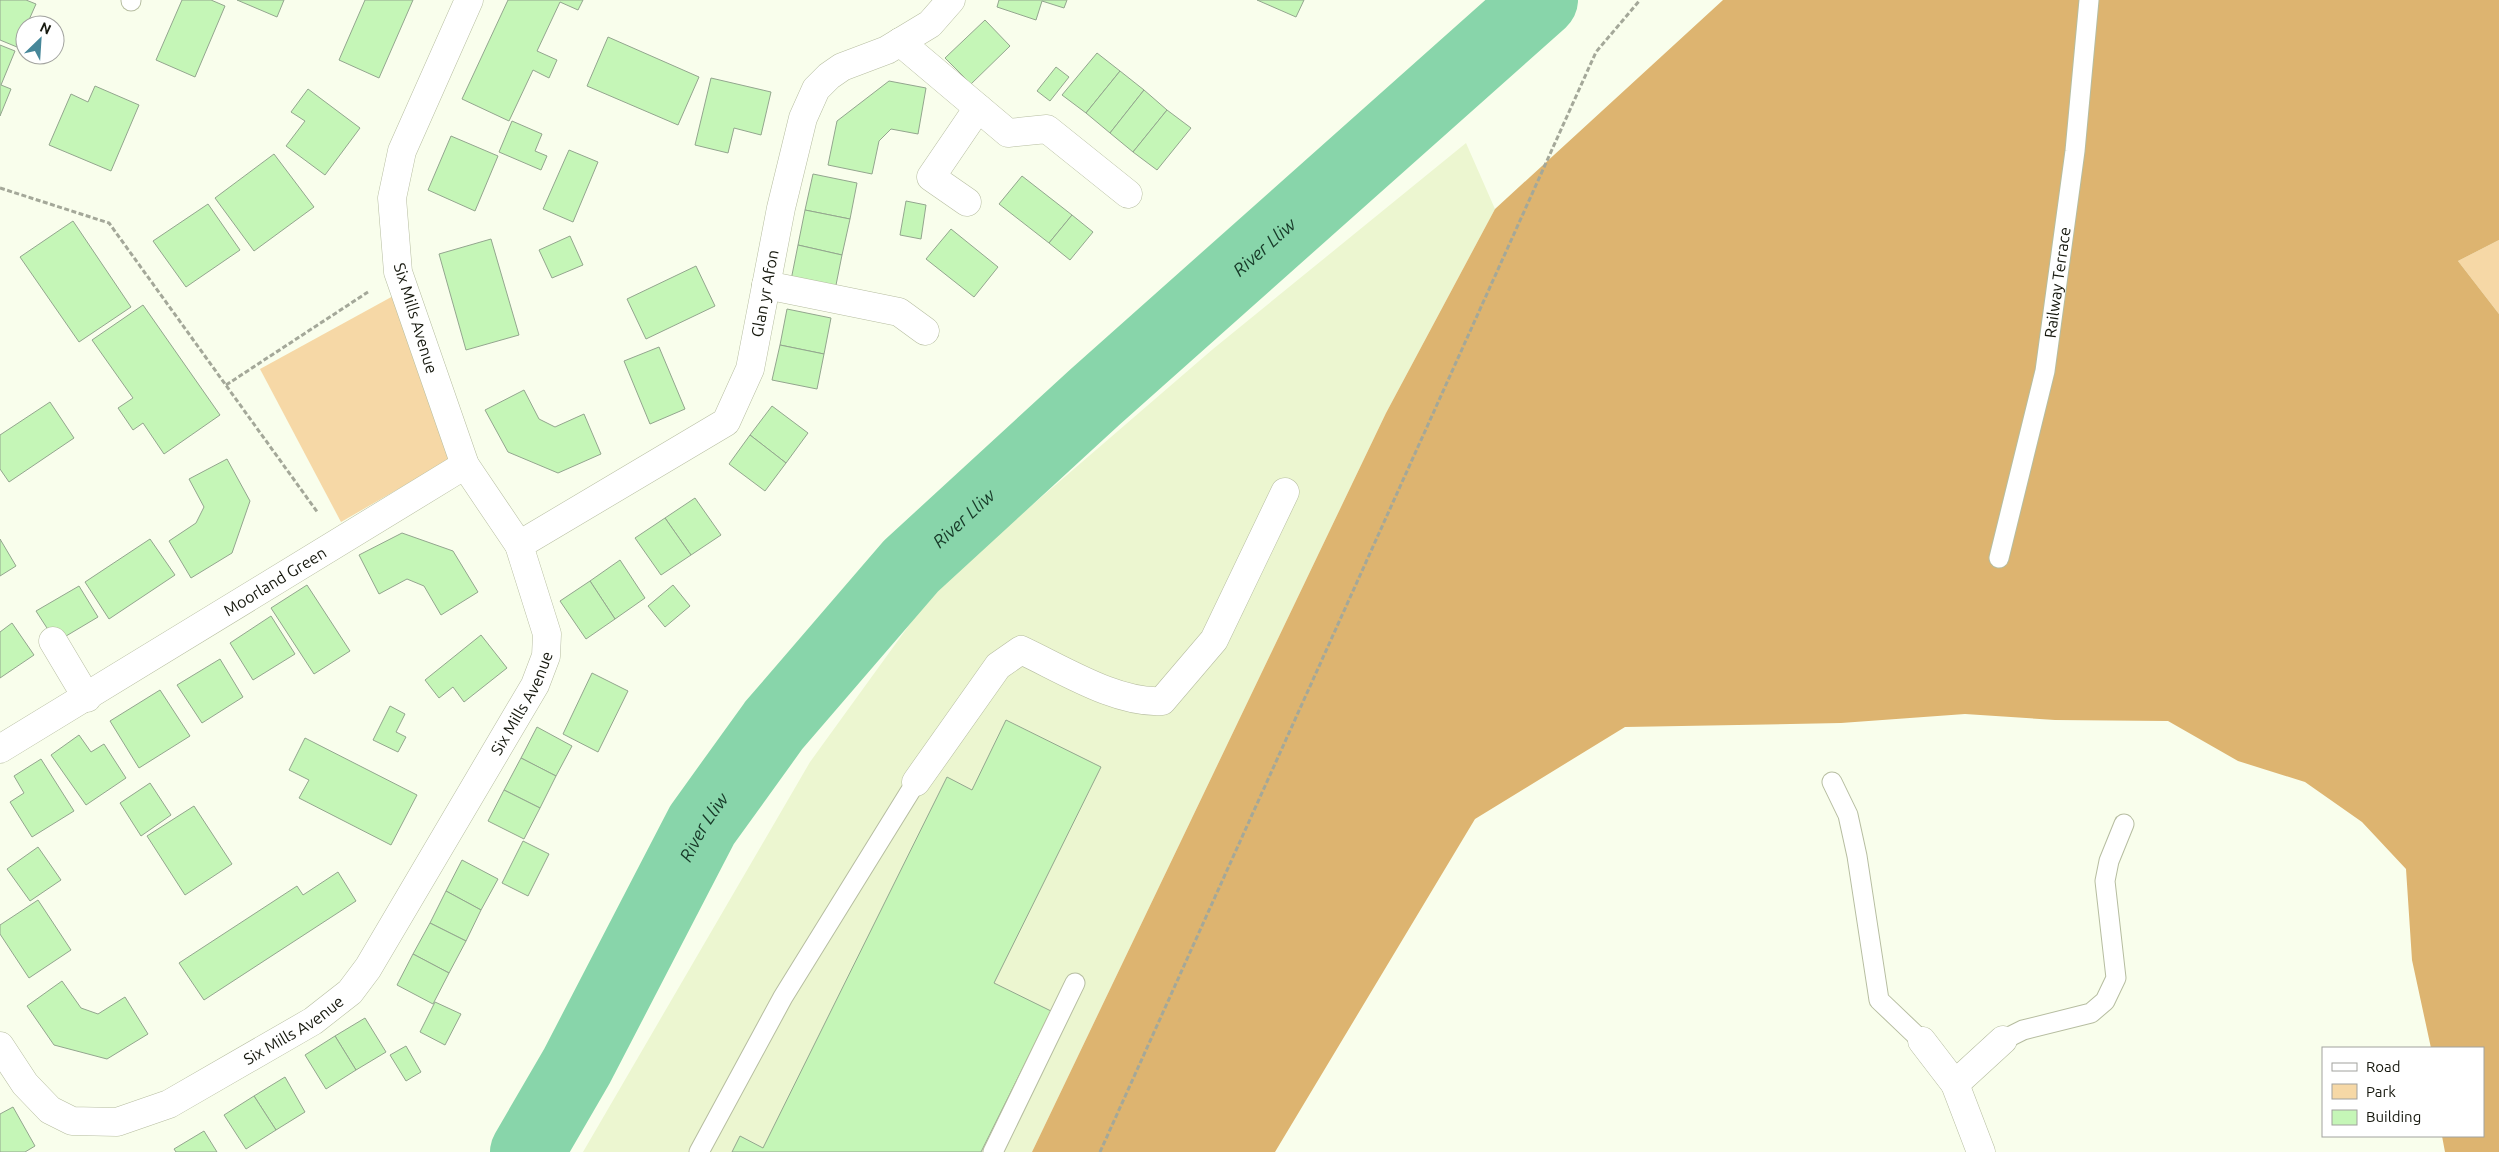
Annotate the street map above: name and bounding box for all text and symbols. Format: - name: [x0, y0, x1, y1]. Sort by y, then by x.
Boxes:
- north arrow: [15, 15, 65, 65]
- text: N: [37, 19, 54, 38]
- water label: River Lliw: [1229, 213, 1300, 280]
- street label: Railway Terrace: [2041, 226, 2074, 339]
- street label: Glan yr Afon: [747, 248, 782, 338]
- street label: Six Mills Avenue: [391, 261, 441, 375]
- water label: River Lliw: [928, 484, 999, 551]
- street label: Moorland Green: [220, 543, 329, 619]
- street label: Six Mills Avenue: [487, 649, 556, 758]
- water label: River Lliw: [675, 788, 733, 865]
- street label: Six Mills Avenue: [240, 992, 347, 1068]
- legend: [2322, 1047, 2484, 1137]
- text: Road: [2366, 1058, 2401, 1075]
- text: Park: [2366, 1083, 2396, 1100]
- text: Building: [2366, 1108, 2421, 1125]

